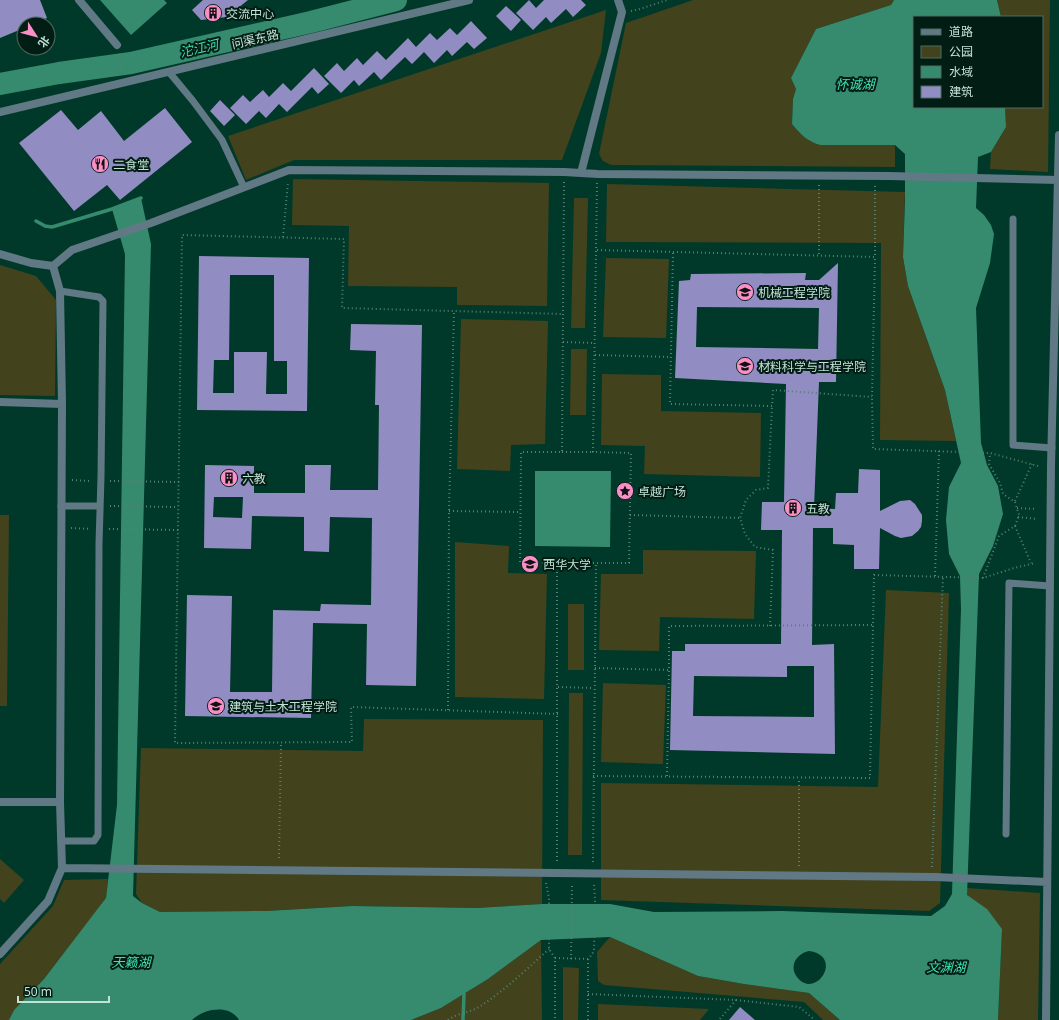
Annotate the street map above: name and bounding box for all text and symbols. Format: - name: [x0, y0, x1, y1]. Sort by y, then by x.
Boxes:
- building icon: 交流中心: [203, 3, 223, 23]
- place label: 交流中心: [226, 5, 274, 22]
- north arrow: [16, 16, 56, 56]
- legend: [913, 16, 1043, 108]
- text: 道路: [949, 23, 973, 40]
- street label: 问渠东路: [230, 25, 280, 53]
- text: 北: [35, 33, 54, 51]
- water label: 沱江河: [178, 34, 223, 61]
- text: 公园: [949, 43, 973, 60]
- text: 水域: [949, 63, 973, 80]
- water label: 怀诚湖: [835, 75, 876, 93]
- text: 建筑: [949, 83, 973, 100]
- restaurant icon: 二食堂: [90, 154, 110, 174]
- place label: 二食堂: [113, 156, 149, 173]
- school or university icon: 机械工程学院: [735, 282, 755, 302]
- place label: 机械工程学院: [758, 284, 830, 301]
- school or university icon: 材料科学与工程学院: [735, 356, 755, 376]
- place label: 材料科学与工程学院: [758, 358, 866, 375]
- building icon: 六教: [219, 468, 239, 488]
- place label: 六教: [242, 470, 266, 487]
- place icon: 卓越广场: [615, 481, 635, 501]
- place label: 卓越广场: [638, 483, 686, 500]
- building icon: 五教: [783, 498, 803, 518]
- place label: 五教: [806, 500, 830, 517]
- school or university icon: 西华大学: [520, 554, 540, 574]
- place label: 西华大学: [543, 556, 591, 573]
- school or university icon: 建筑与土木工程学院: [206, 696, 226, 716]
- place label: 建筑与土木工程学院: [229, 698, 337, 715]
- water label: 天籁湖: [111, 953, 152, 971]
- water label: 文渊湖: [926, 958, 967, 976]
- scale bar: [18, 978, 109, 1004]
- text: 50 m: [24, 983, 52, 1000]

